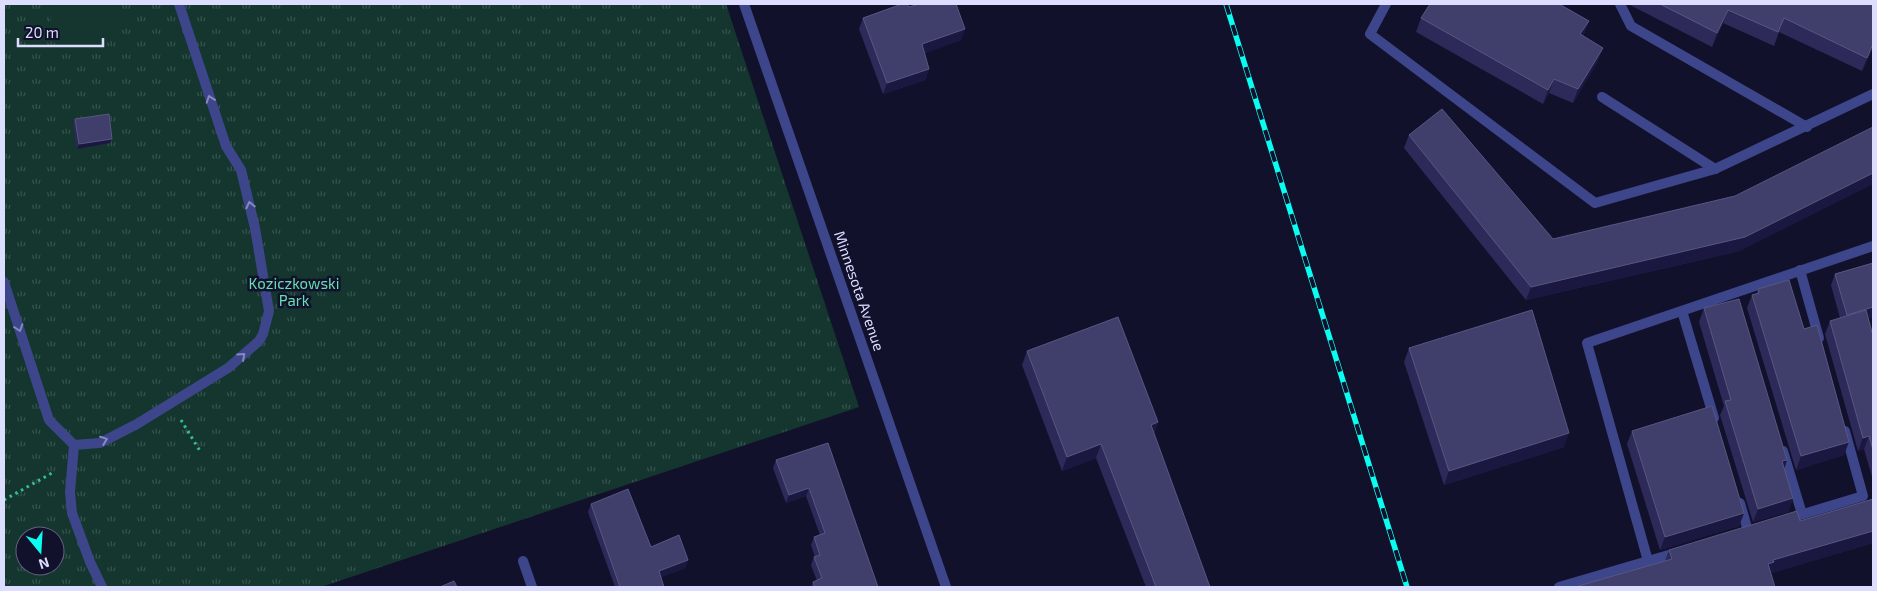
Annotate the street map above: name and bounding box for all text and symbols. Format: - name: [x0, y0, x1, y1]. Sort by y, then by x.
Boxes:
- scale bar: [18, 15, 102, 47]
- text: 20 m: [25, 23, 59, 41]
- one-way arrow: [206, 96, 216, 104]
- one-way arrow: [245, 201, 255, 209]
- street label: Minnesota Avenue: [831, 228, 889, 353]
- park label: Koziczkowski Park: [249, 274, 339, 309]
- one-way arrow: [13, 324, 23, 332]
- one-way arrow: [236, 353, 245, 362]
- one-way arrow: [99, 436, 108, 446]
- north arrow: [15, 526, 65, 576]
- text: N: [37, 554, 52, 573]

